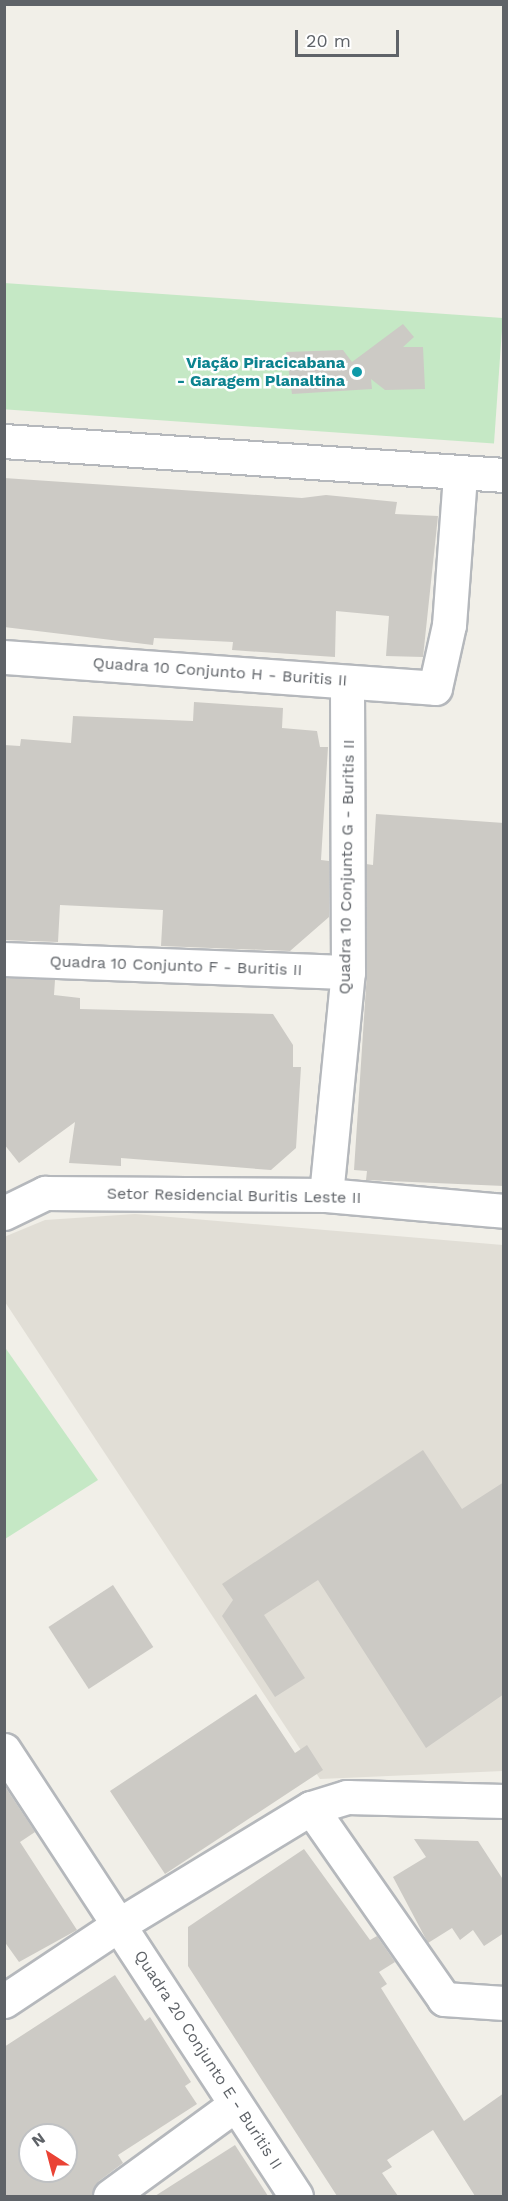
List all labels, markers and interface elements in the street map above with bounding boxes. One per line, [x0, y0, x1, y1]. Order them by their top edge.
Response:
scale bar [298, 18, 402, 56]
text: 20 m [306, 30, 351, 51]
place label: Viação Piracicabana - Garagem Planaltina [177, 353, 345, 391]
marker: Viação Piracicabana - Garagem Planaltina [350, 365, 364, 379]
street label: Quadra 10 Conjunto H - Buritis II [92, 654, 348, 690]
street label: Quadra 10 Conjunto G - Buritis II [335, 739, 359, 995]
street label: Quadra 10 Conjunto F - Buritis II [49, 952, 303, 980]
street label: Setor Residencial Buritis Leste II [106, 1184, 362, 1208]
street label: Quadra 20 Conjunto E - Buritis II [130, 1947, 286, 2173]
north arrow [18, 2123, 78, 2183]
text: N [28, 2128, 49, 2151]

